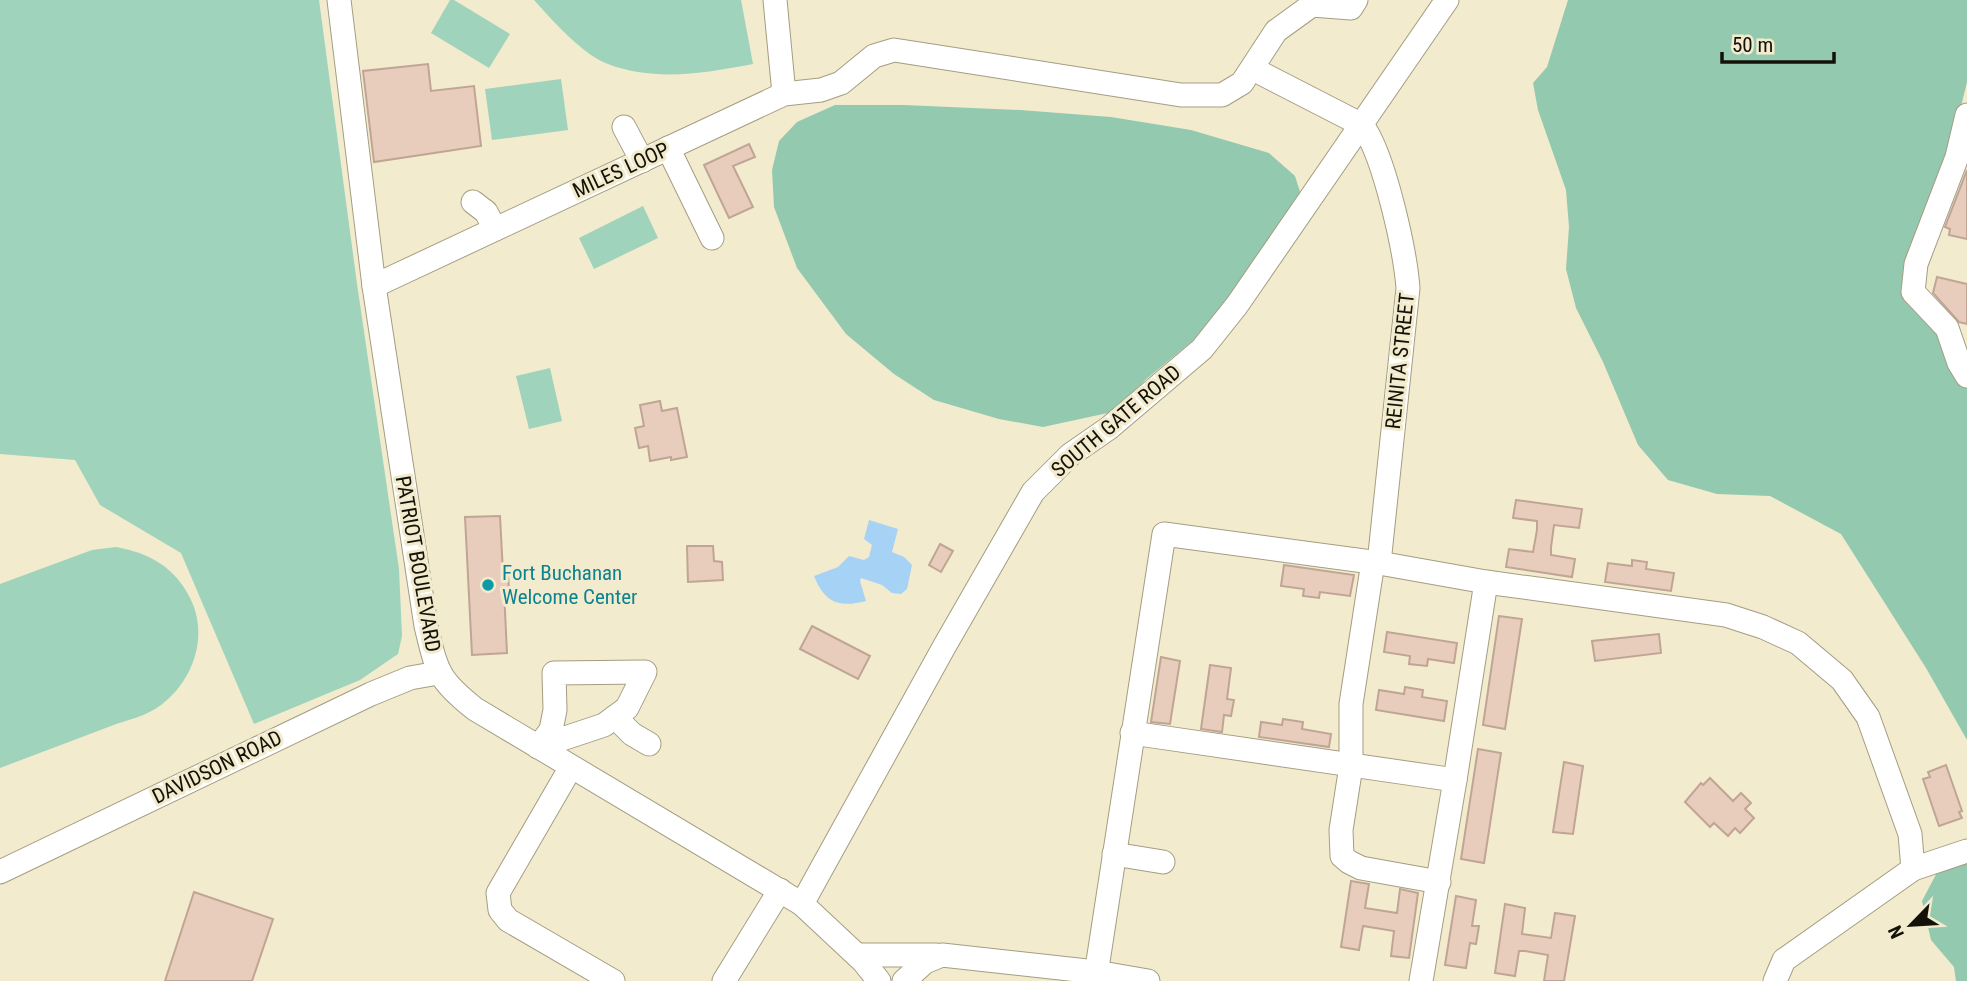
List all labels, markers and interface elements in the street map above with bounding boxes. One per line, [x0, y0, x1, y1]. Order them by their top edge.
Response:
scale bar [1722, 21, 1834, 65]
text: 50 m [1732, 33, 1773, 57]
street label: MILES LOOP [569, 137, 673, 203]
street label: REINITA STREET [1381, 292, 1419, 430]
street label: SOUTH GATE ROAD [1047, 360, 1185, 482]
street label: PATRIOT BOULEVARD [391, 474, 445, 654]
place label: Fort Buchanan Welcome Center [502, 561, 637, 609]
marker: Fort Buchanan Welcome Center [480, 577, 496, 593]
street label: DAVIDSON ROAD [148, 725, 286, 809]
north arrow [1876, 890, 1946, 960]
text: N [1883, 922, 1909, 942]

